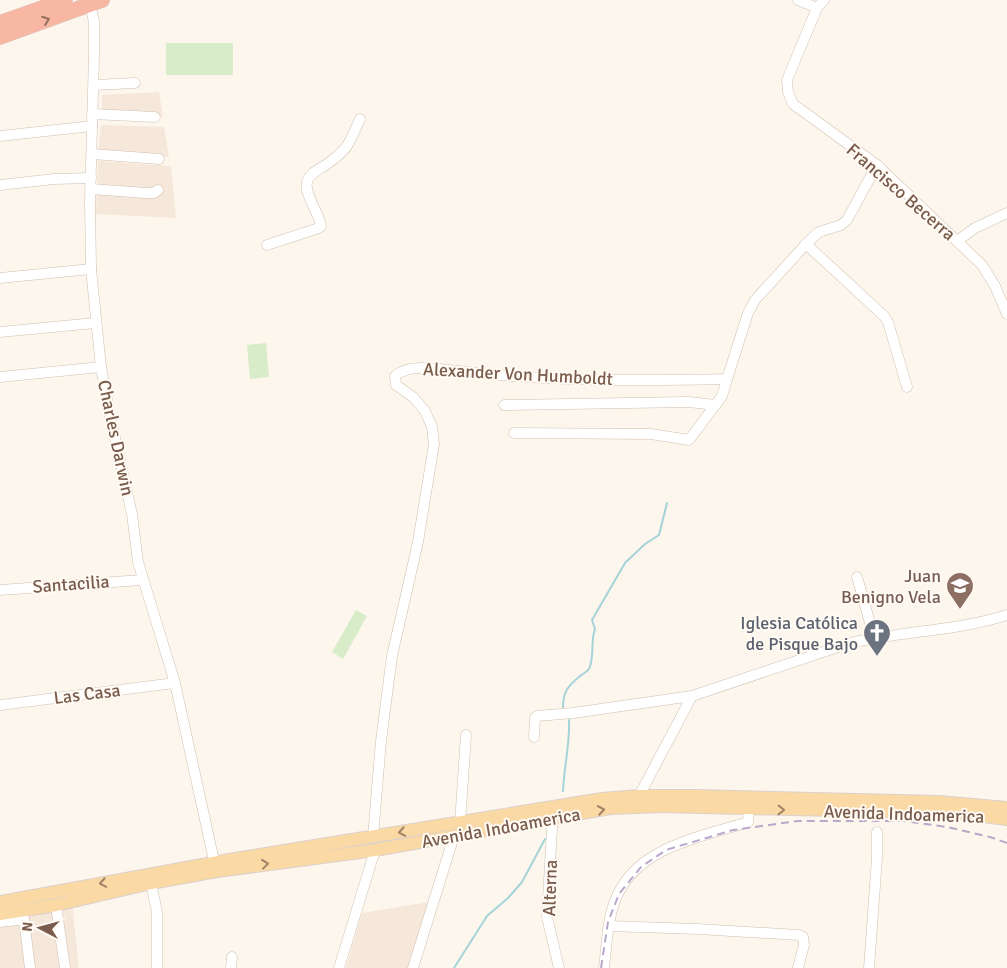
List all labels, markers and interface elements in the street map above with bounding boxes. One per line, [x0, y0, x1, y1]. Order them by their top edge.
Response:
one-way arrow [41, 16, 50, 26]
street label: Francisco Becerra [842, 139, 960, 245]
street label: Alexander Von Humboldt [423, 358, 613, 390]
street label: Charles Darwin [93, 378, 139, 498]
place label: Juan Benigno Vela [841, 565, 941, 608]
street label: Santacilia [32, 570, 110, 598]
school or university icon: Juan Benigno Vela [945, 571, 975, 610]
place label: Iglesia Católica de Pisque Bajo [740, 612, 858, 655]
church icon: Iglesia Católica de Pisque Bajo [862, 618, 892, 657]
street label: Las Casa [52, 679, 122, 709]
street label: Avenida Indoamerica [823, 800, 985, 828]
street label: Avenida Indoamerica [420, 803, 582, 853]
one-way arrow [597, 805, 606, 815]
one-way arrow [778, 805, 785, 815]
one-way arrow [397, 827, 406, 837]
street label: Alterna [538, 859, 562, 917]
one-way arrow [261, 860, 269, 870]
one-way arrow [99, 877, 108, 887]
north arrow [15, 903, 65, 953]
text: N [19, 921, 37, 932]

